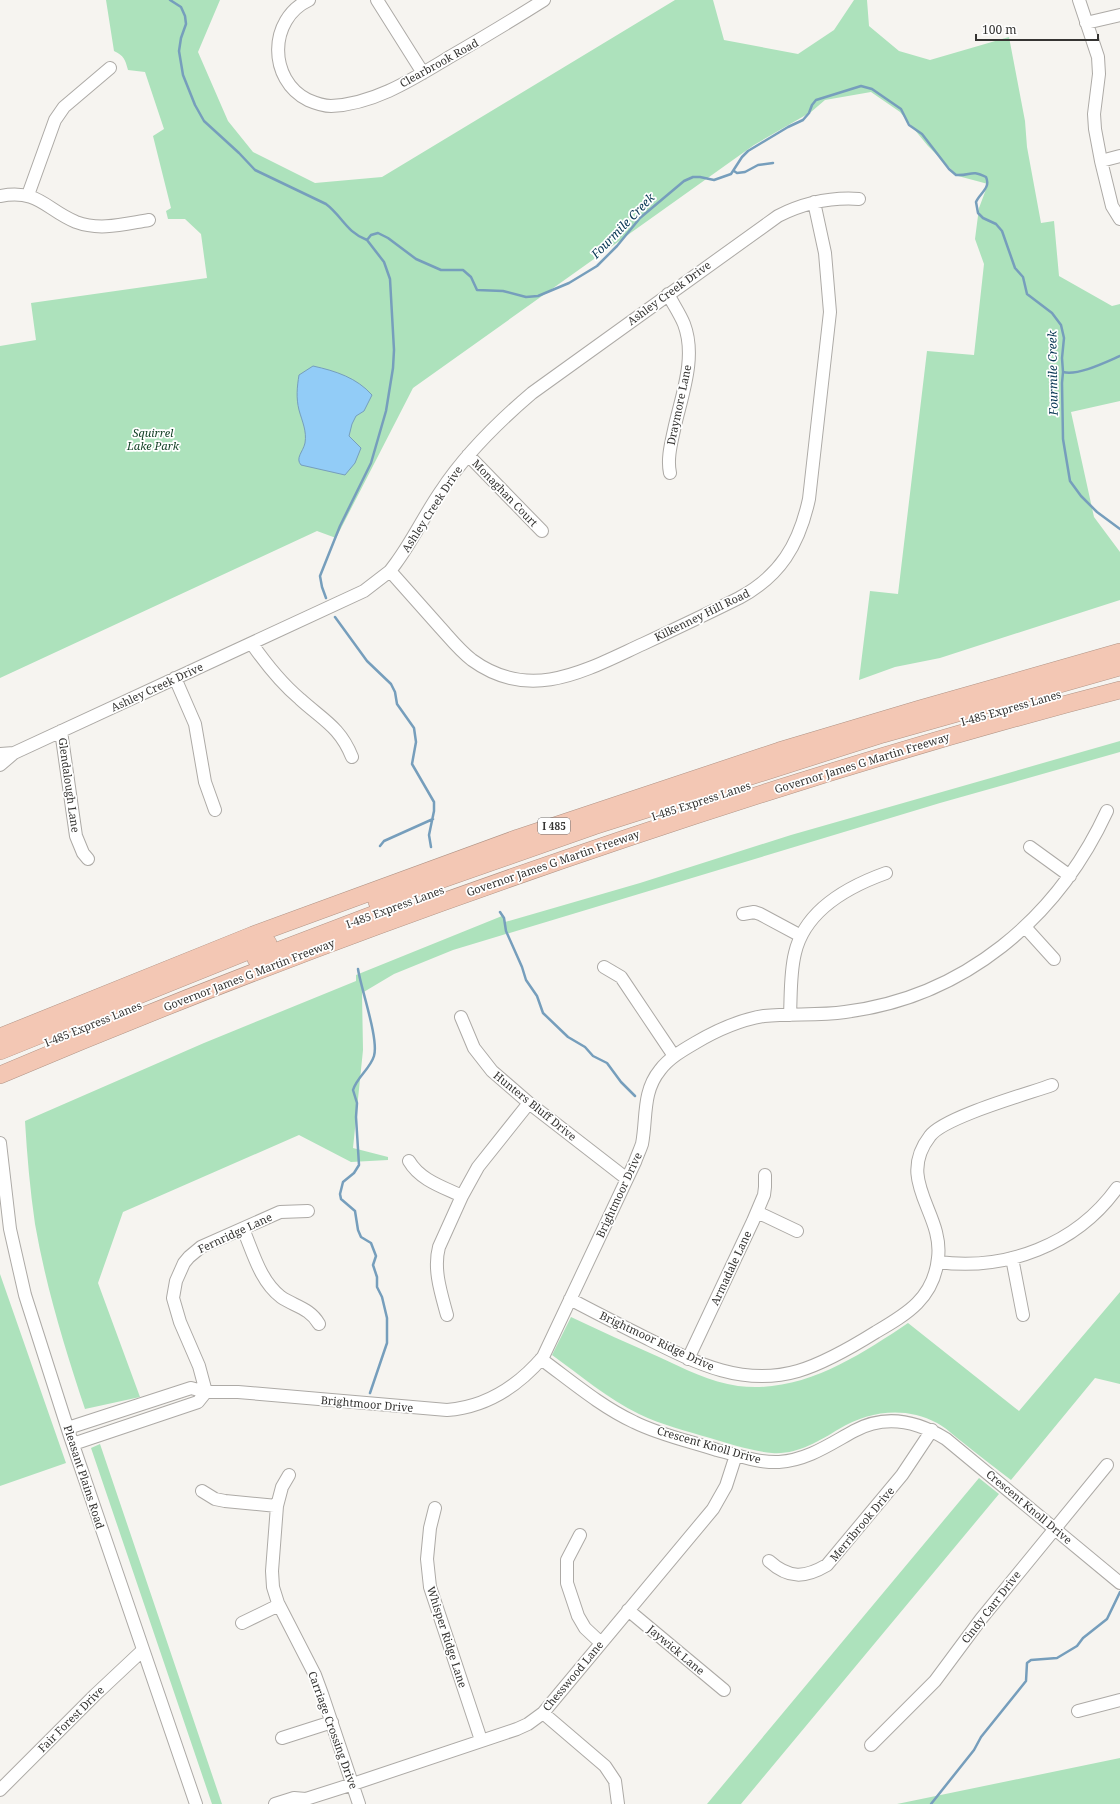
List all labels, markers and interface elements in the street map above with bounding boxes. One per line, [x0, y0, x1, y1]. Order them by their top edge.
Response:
scale bar [976, 16, 1098, 42]
text: 100 m [982, 21, 1017, 38]
street label: Clearbrook Road [397, 35, 481, 90]
water label: Fourmile Creek [586, 188, 659, 263]
street label: Ashley Creek Drive [624, 257, 714, 328]
water label: Fourmile Creek [1043, 329, 1062, 417]
street label: Draymore Lane [663, 363, 694, 446]
park label: Squirrel Lake Park [126, 425, 180, 453]
street label: Monaghan Court [469, 456, 541, 530]
street label: Ashley Creek Drive [398, 463, 465, 555]
street label: Kilkenney Hill Road [652, 585, 752, 644]
street label: Ashley Creek Drive [108, 659, 205, 714]
street label: I-485 Express Lanes [959, 686, 1063, 729]
street label: Governor James G Martin Freeway [773, 728, 952, 796]
street label: Glendalough Lane [55, 736, 84, 833]
street label: I-485 Express Lanes [649, 777, 752, 824]
road number: I 485 [538, 818, 570, 834]
street label: Governor James G Martin Freeway [464, 826, 642, 899]
street label: I-485 Express Lanes [344, 882, 446, 931]
street label: Governor James G Martin Freeway [161, 935, 337, 1014]
street label: I-485 Express Lanes [42, 997, 144, 1050]
street label: Hunters Bluff Drive [491, 1067, 580, 1144]
street label: Brightmoor Drive [592, 1149, 645, 1240]
street label: Fernridge Lane [195, 1209, 274, 1256]
street label: Armadale Lane [707, 1228, 754, 1308]
street label: Brightmoor Ridge Drive [597, 1307, 717, 1374]
street label: Brightmoor Drive [320, 1392, 414, 1415]
street label: Crescent Knoll Drive [655, 1422, 763, 1467]
street label: Pleasant Plains Road [61, 1423, 108, 1531]
street label: Crescent Knoll Drive [983, 1466, 1075, 1547]
street label: Merribrook Drive [826, 1483, 897, 1564]
street label: Cindy Carr Drive [958, 1567, 1024, 1646]
street label: Whisper Ridge Lane [424, 1584, 471, 1690]
street label: Jaywick Lane [644, 1621, 708, 1678]
street label: Chesswood Lane [539, 1637, 607, 1714]
street label: Carriage Crossing Drive [305, 1669, 362, 1791]
street label: Fair Forest Drive [34, 1682, 107, 1755]

